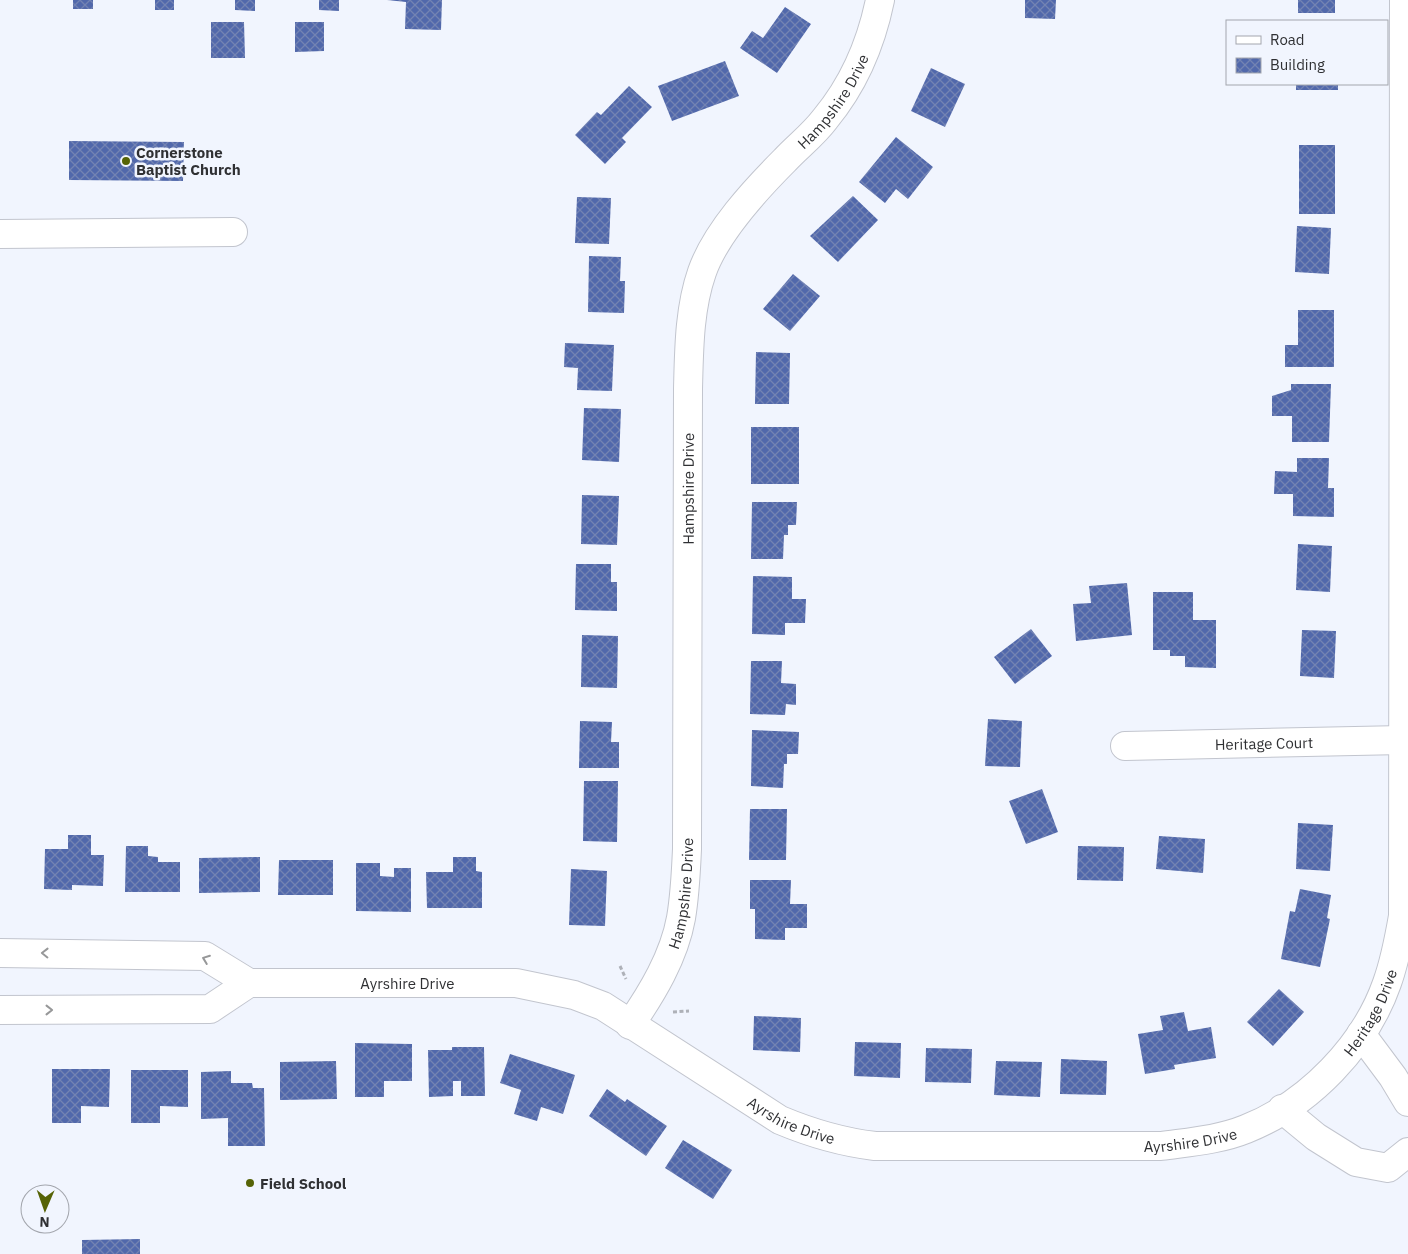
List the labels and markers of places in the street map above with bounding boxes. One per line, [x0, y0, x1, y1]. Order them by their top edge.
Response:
place label: Cornerstone Baptist Church [136, 143, 241, 179]
marker: Cornerstone Baptist Church [120, 155, 132, 167]
place label: Field School [260, 1174, 347, 1193]
marker: Field School [244, 1177, 256, 1189]

